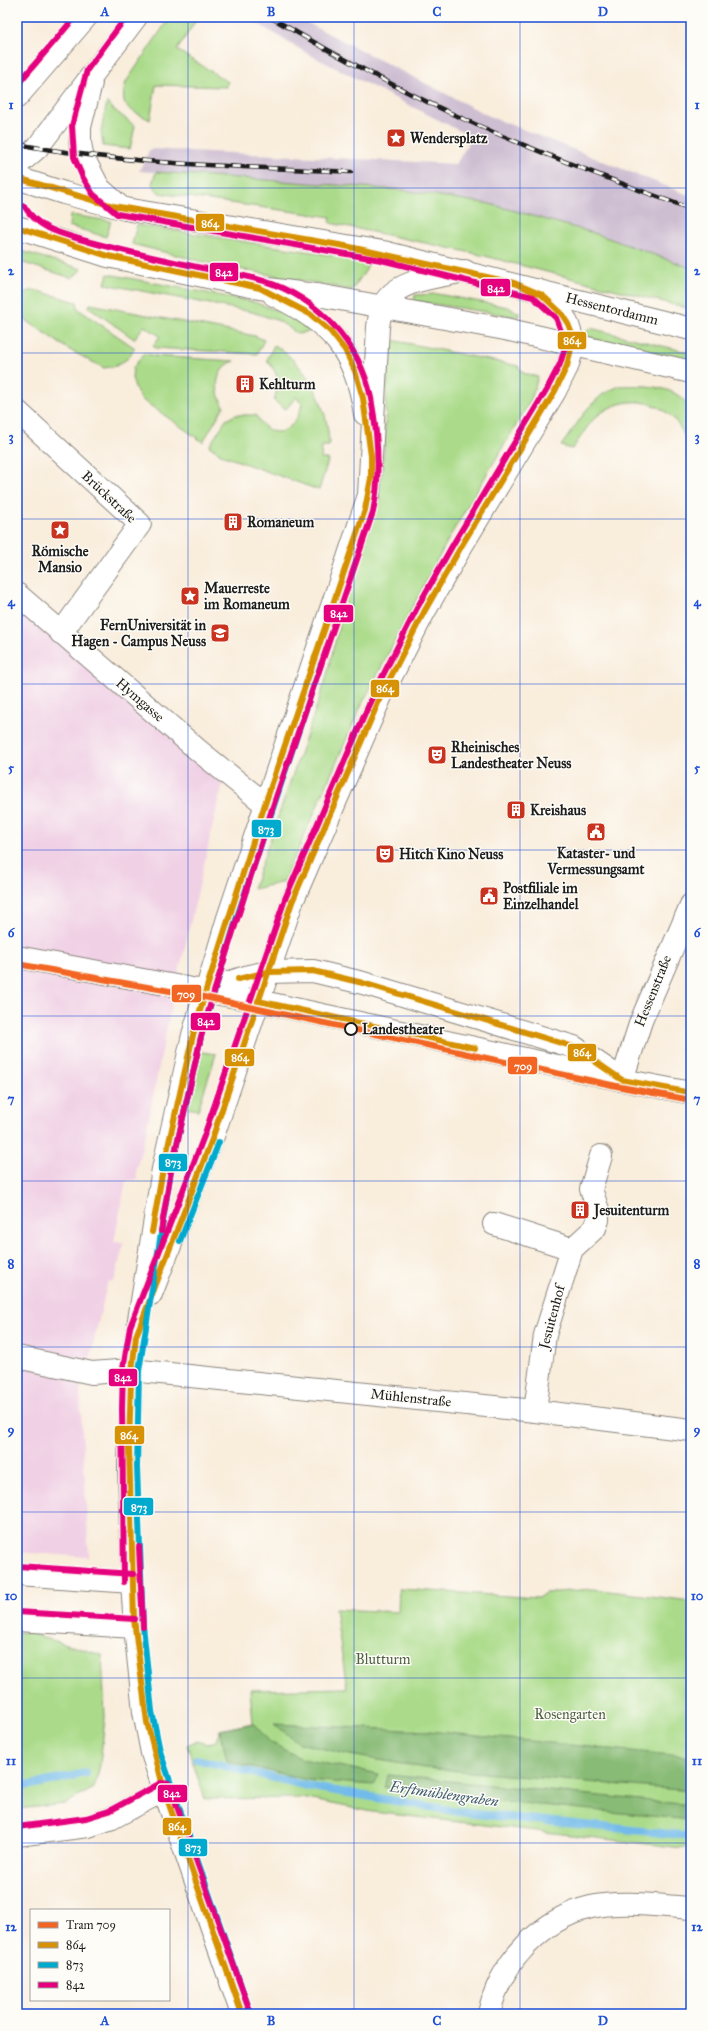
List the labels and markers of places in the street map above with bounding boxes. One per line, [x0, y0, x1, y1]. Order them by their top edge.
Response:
place icon: Wendersplatz [385, 127, 407, 149]
place label: Wendersplatz [410, 130, 488, 148]
building icon: Kehlturm [234, 373, 256, 395]
place label: Kehlturm [259, 376, 316, 393]
building icon: Romaneum [222, 511, 244, 533]
place label: Romaneum [247, 514, 314, 531]
place icon: Römische Mansio [49, 519, 71, 541]
place label: Römische Mansio [31, 543, 89, 576]
place label: Mauerreste im Romaneum [204, 580, 290, 613]
place icon: Mauerreste im Romaneum [179, 585, 201, 607]
place label: FernUniversität in Hagen - Campus Neuss [71, 617, 206, 651]
school or university icon: FernUniversität in Hagen - Campus Neuss [209, 622, 231, 644]
place label: Rheinisches Landestheater Neuss [451, 739, 571, 772]
theatre icon: Rheinisches Landestheater Neuss [426, 744, 448, 766]
building icon: Kreishaus [505, 799, 527, 821]
place label: Kreishaus [530, 802, 586, 819]
public building icon: Kataster- und Vermessungsamt [585, 821, 607, 843]
theatre icon: Hitch Kino Neuss [374, 843, 396, 865]
place label: Kataster- und Vermessungsamt [547, 845, 644, 879]
place label: Hitch Kino Neuss [399, 846, 503, 863]
place label: Postfiliale im Einzelhandel [503, 880, 580, 913]
public building icon: Postfiliale im Einzelhandel [478, 885, 500, 907]
place label: Landestheater [362, 1021, 445, 1038]
marker: Landestheater [344, 1022, 358, 1036]
building icon: Jesuitenturm [569, 1199, 591, 1221]
place label: Jesuitenturm [592, 1202, 670, 1220]

